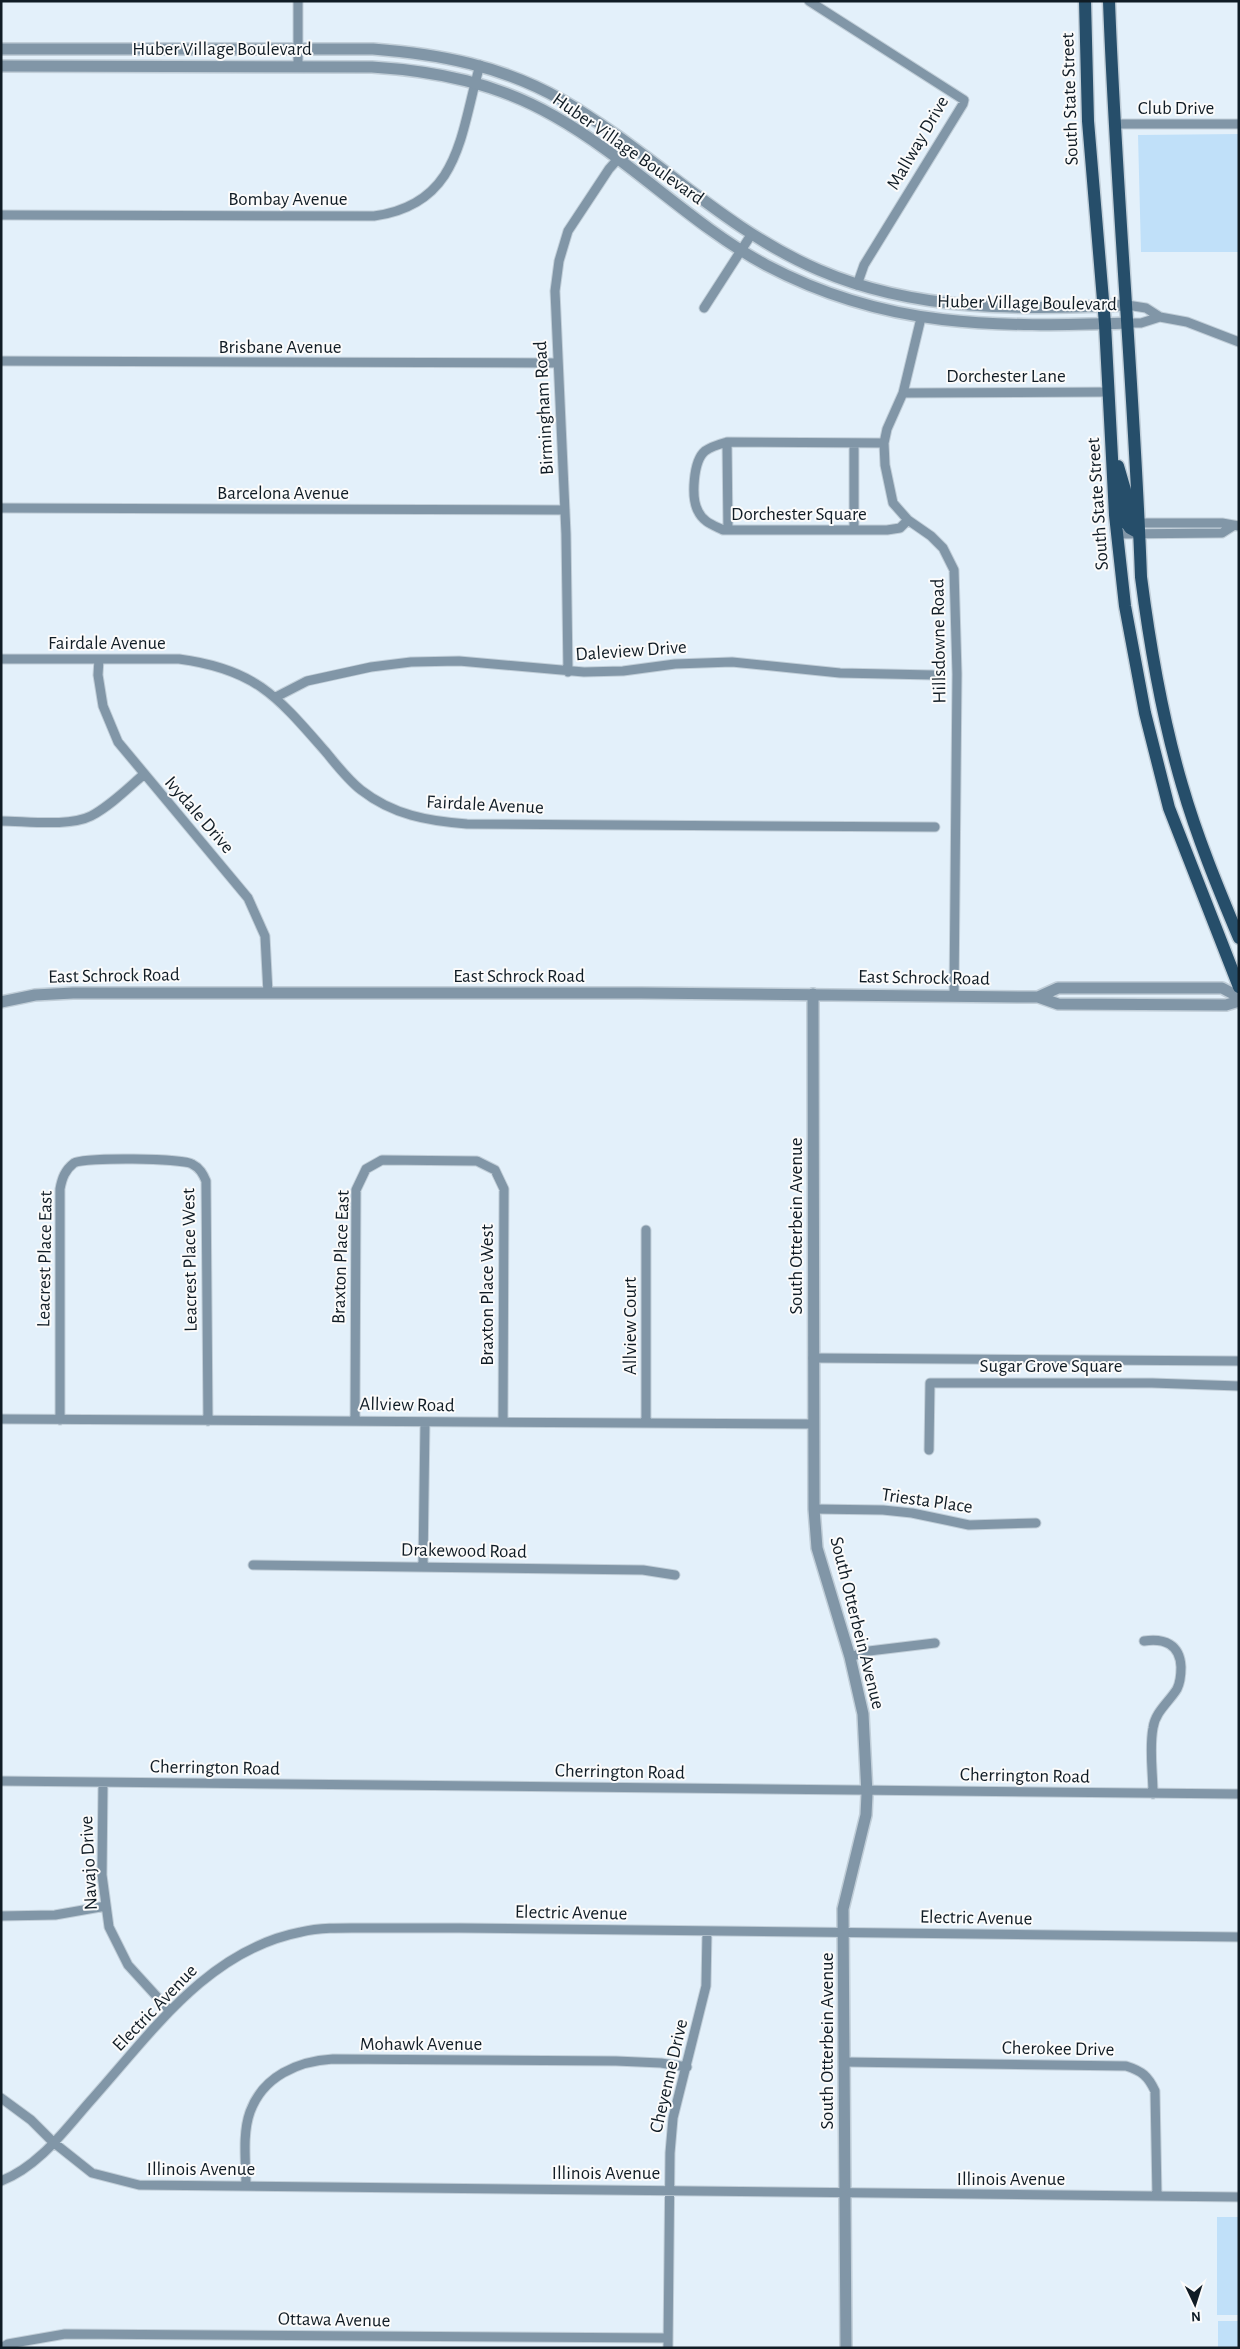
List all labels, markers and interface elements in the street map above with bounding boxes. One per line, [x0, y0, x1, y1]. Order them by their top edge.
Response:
street label: South State Street [1058, 32, 1082, 166]
street label: Huber Village Boulevard [132, 40, 312, 59]
street label: Huber Village Boulevard [549, 90, 707, 208]
street label: Mallway Drive [884, 93, 952, 193]
street label: Club Drive [1138, 99, 1214, 118]
street label: Bombay Avenue [228, 190, 348, 209]
street label: Huber Village Boulevard [937, 292, 1117, 314]
street label: Brisbane Avenue [218, 338, 342, 357]
street label: Birmingham Road [531, 340, 557, 476]
street label: Dorchester Lane [946, 367, 1066, 386]
street label: South State Street [1084, 437, 1112, 571]
street label: Barcelona Avenue [217, 484, 349, 503]
street label: Dorchester Square [731, 505, 867, 524]
street label: Hillsdowne Road [928, 578, 950, 704]
street label: Fairdale Avenue [48, 634, 166, 653]
street label: Daleview Drive [575, 638, 687, 664]
street label: Ivydale Drive [161, 773, 237, 857]
street label: Fairdale Avenue [426, 792, 544, 818]
street label: East Schrock Road [48, 965, 180, 987]
street label: East Schrock Road [453, 967, 585, 986]
street label: East Schrock Road [858, 967, 990, 989]
street label: South Otterbein Avenue [787, 1138, 806, 1314]
street label: Leacrest Place West [179, 1188, 201, 1332]
street label: Braxton Place East [329, 1190, 353, 1324]
street label: Leacrest Place East [34, 1191, 56, 1327]
street label: Braxton Place West [478, 1224, 497, 1366]
street label: Allview Court [621, 1277, 640, 1375]
street label: Sugar Grove Square [980, 1357, 1122, 1376]
street label: Allview Road [359, 1395, 455, 1415]
street label: Triesta Place [880, 1485, 974, 1517]
street label: South Otterbein Avenue [826, 1535, 888, 1711]
street label: Drakewood Road [401, 1540, 527, 1562]
street label: Cherrington Road [150, 1757, 280, 1779]
street label: Cherrington Road [555, 1761, 685, 1783]
street label: Cherrington Road [960, 1765, 1090, 1787]
street label: Navajo Drive [77, 1815, 101, 1911]
street label: Electric Avenue [515, 1903, 627, 1923]
street label: Electric Avenue [920, 1908, 1032, 1928]
street label: South Otterbein Avenue [818, 1953, 837, 2129]
street label: Electric Avenue [109, 1961, 201, 2055]
street label: Cheyenne Drive [647, 2017, 691, 2135]
street label: Mohawk Avenue [360, 2035, 482, 2054]
street label: Cherokee Drive [1002, 2039, 1114, 2059]
street label: Illinois Avenue [147, 2160, 255, 2179]
street label: Illinois Avenue [552, 2164, 660, 2183]
street label: Illinois Avenue [957, 2170, 1065, 2189]
north arrow [1170, 2279, 1220, 2329]
text: N [1190, 2309, 1201, 2323]
street label: Ottawa Avenue [278, 2310, 390, 2330]

